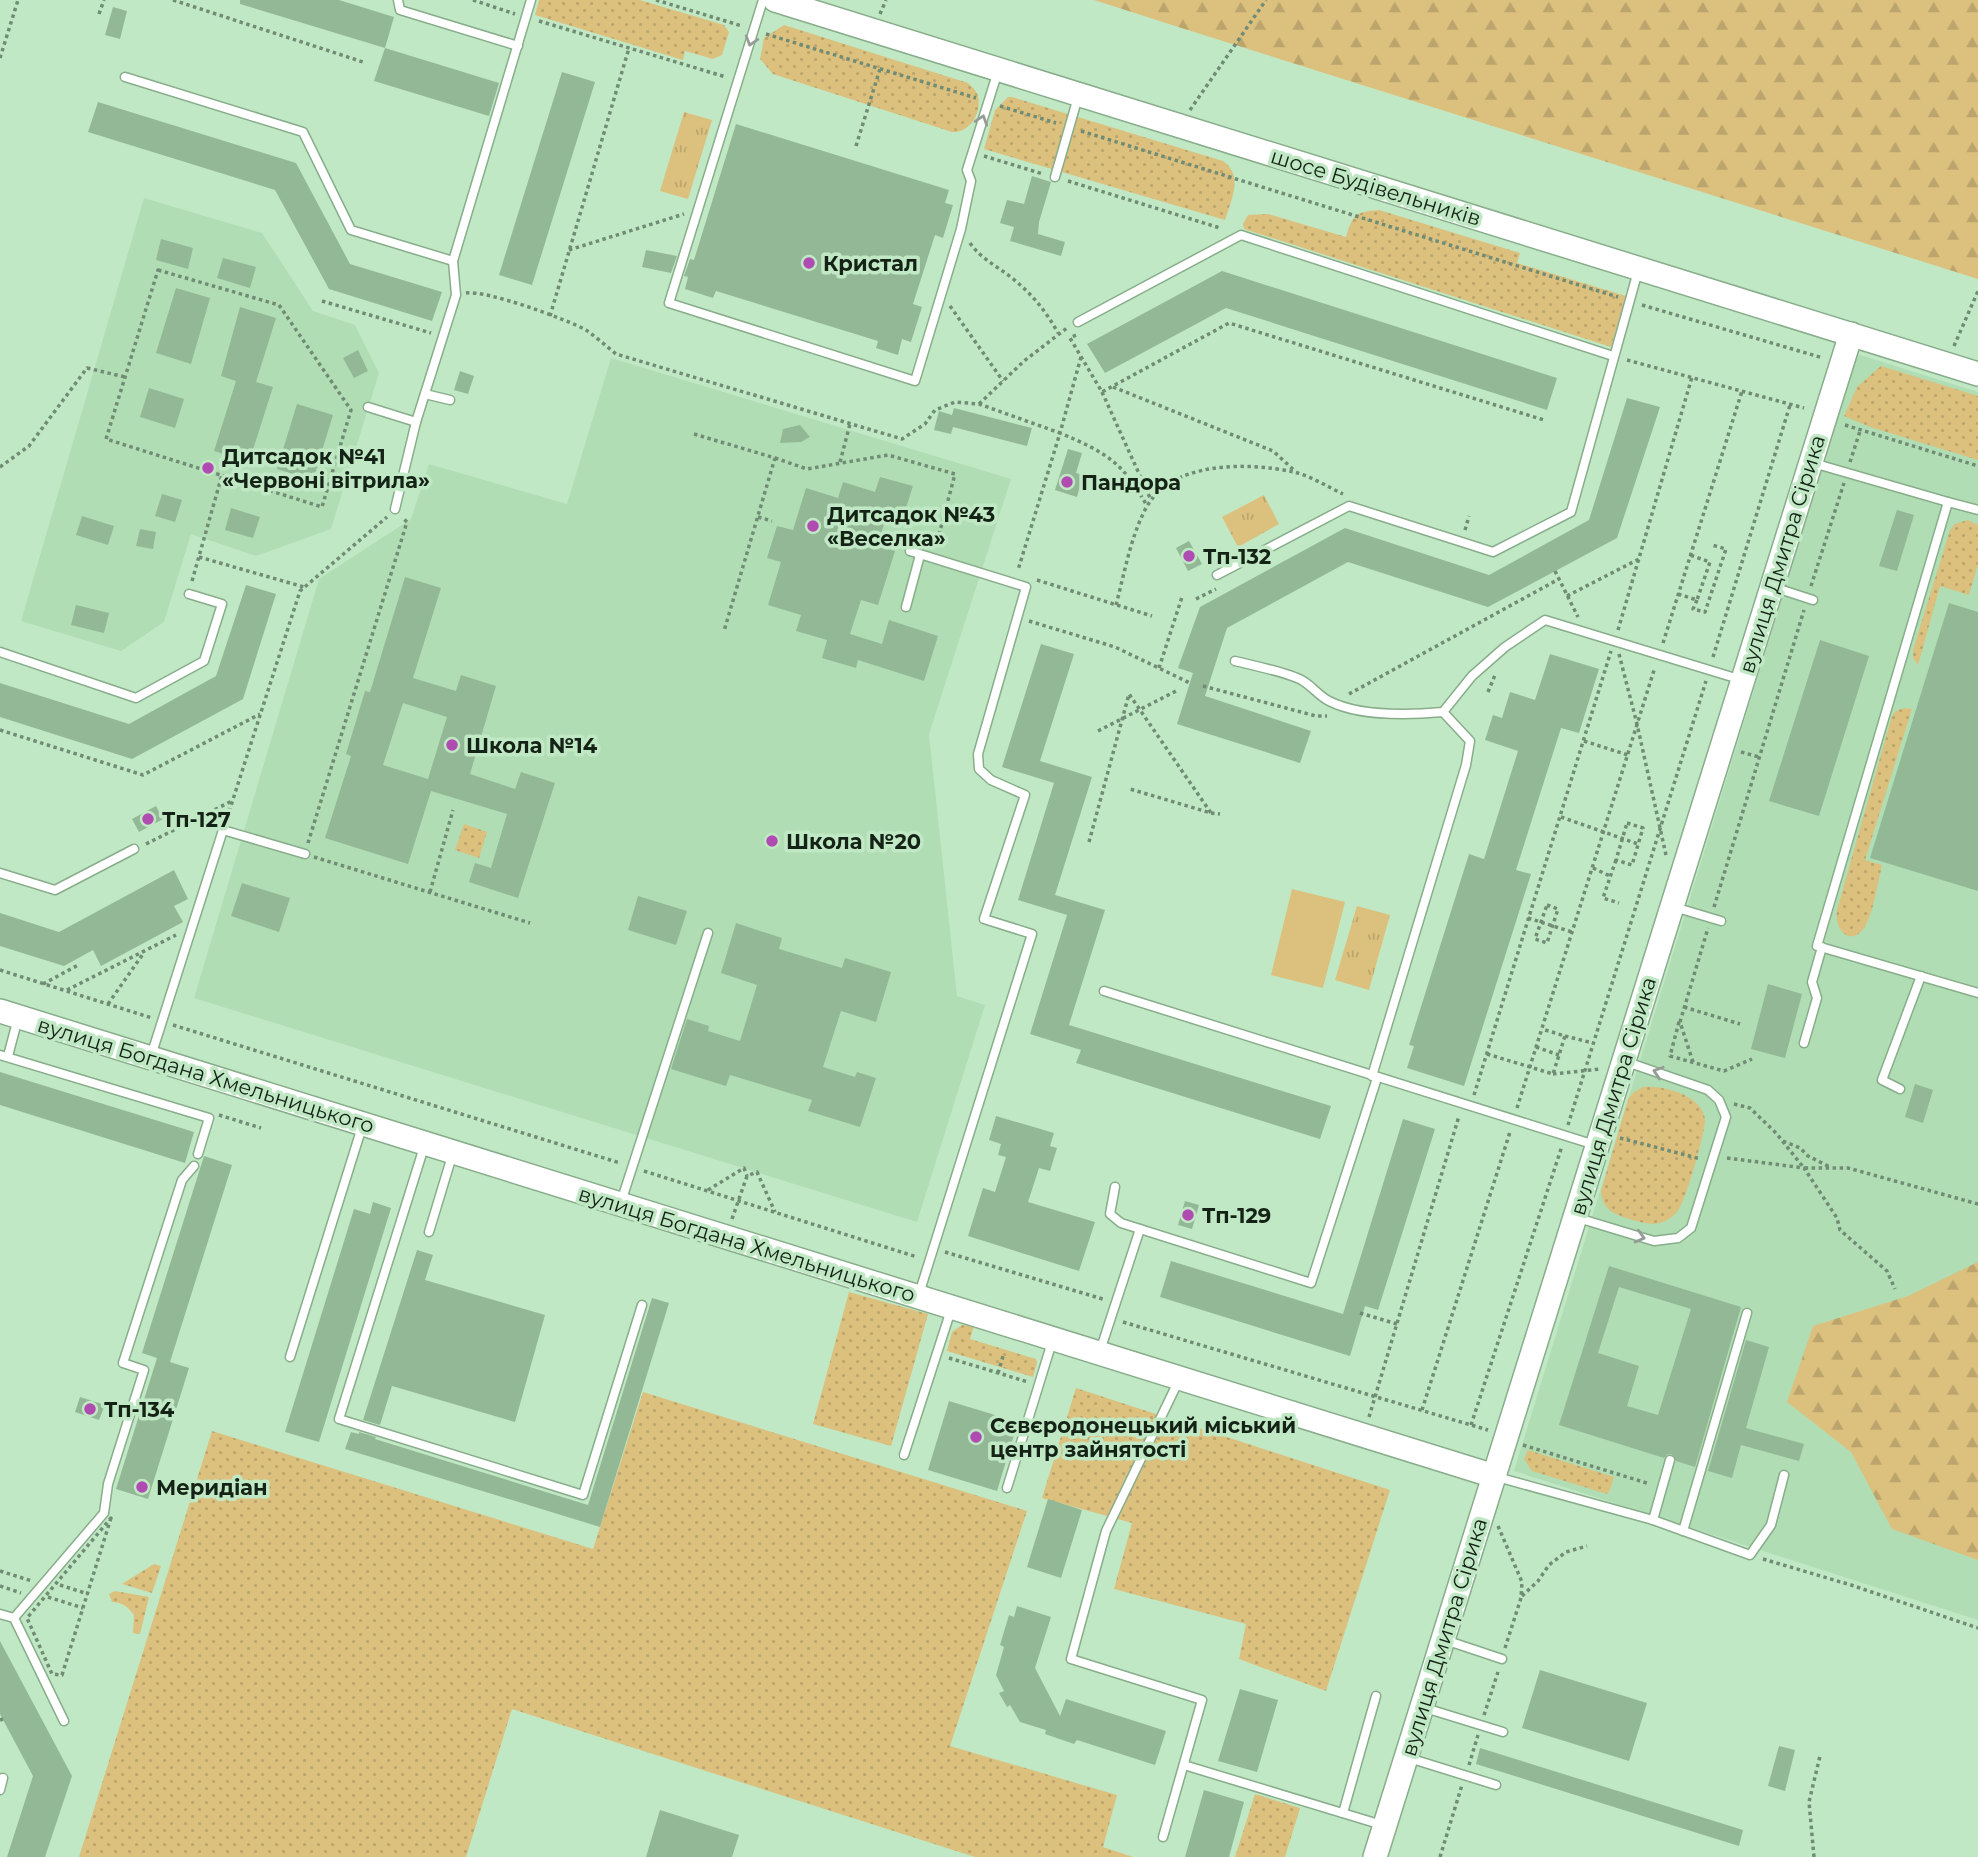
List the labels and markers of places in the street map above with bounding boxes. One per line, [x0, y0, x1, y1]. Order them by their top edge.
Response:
place label: Кристал [823, 251, 918, 276]
marker: Кристал [801, 255, 817, 271]
place label: Дитсадок №41 «Червоні вітрила» [222, 444, 430, 493]
marker: Дитсадок №41 «Червоні вітрила» [200, 460, 216, 476]
place label: Пандора [1081, 470, 1181, 495]
marker: Пандора [1059, 474, 1075, 490]
place label: Дитсадок №43 «Веселка» [827, 502, 995, 551]
marker: Дитсадок №43 «Веселка» [805, 518, 821, 534]
place label: Тп-132 [1203, 544, 1271, 569]
marker: Тп-132 [1181, 548, 1197, 564]
place label: Школа №14 [466, 733, 598, 758]
marker: Школа №14 [444, 737, 460, 753]
place label: Тп-127 [162, 807, 231, 832]
marker: Тп-127 [140, 811, 156, 827]
place label: Школа №20 [786, 829, 921, 854]
marker: Школа №20 [764, 833, 780, 849]
place label: Тп-129 [1202, 1203, 1271, 1228]
marker: Тп-129 [1180, 1207, 1196, 1223]
place label: Тп-134 [104, 1397, 175, 1422]
marker: Тп-134 [82, 1401, 98, 1417]
place label: Сєвєродонецький міський центр зайнятості [990, 1413, 1296, 1462]
marker: Сєвєродонецький міський центр зайнятості [968, 1429, 984, 1445]
place label: Меридіан [156, 1475, 268, 1500]
marker: Меридіан [134, 1479, 150, 1495]

